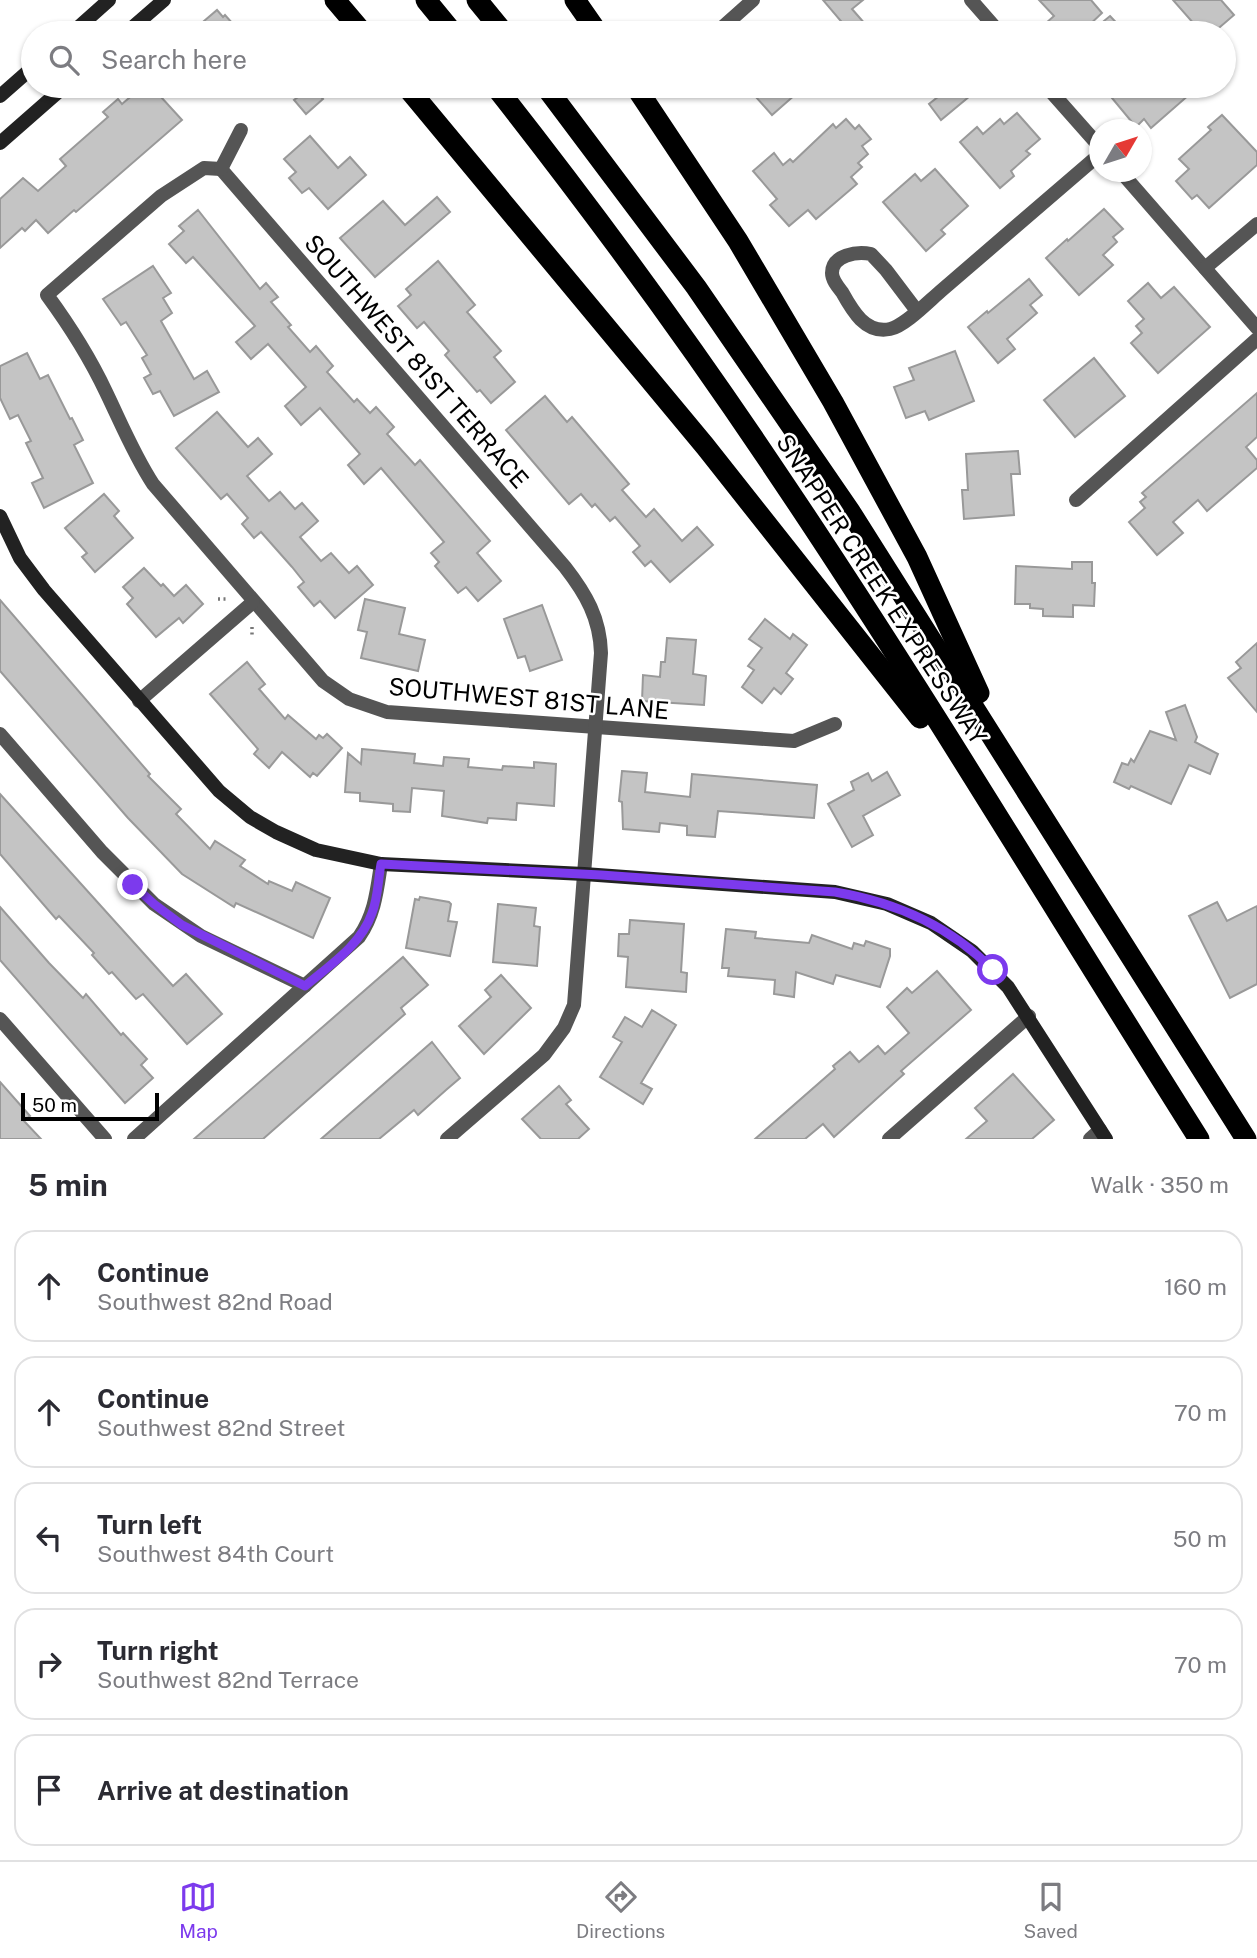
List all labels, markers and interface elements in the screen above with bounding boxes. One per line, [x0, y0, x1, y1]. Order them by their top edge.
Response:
search box [21, 21, 1236, 98]
icon: search [45, 41, 83, 79]
text: Search here [101, 44, 247, 75]
north arrow [1089, 119, 1152, 182]
street label: SOUTHWEST 81ST TERRACE [299, 229, 535, 493]
street label: SNAPPER CREEK EXPRESSWAY [771, 429, 993, 750]
street label: SOUTHWEST 81ST LANE [388, 672, 670, 724]
route end [117, 869, 148, 900]
route start [977, 954, 1008, 985]
scale bar [21, 1090, 159, 1122]
text: 50 m [32, 1094, 77, 1116]
text: 5 min [28, 1167, 108, 1203]
text: Walk · 350 m [1090, 1171, 1229, 1198]
text: Continue [97, 1257, 209, 1288]
icon: ahead [30, 1267, 68, 1305]
text: 160 m [1164, 1273, 1227, 1300]
text: Southwest 82nd Road [97, 1288, 333, 1315]
text: Continue [97, 1383, 209, 1414]
icon: ahead [30, 1393, 68, 1431]
text: 70 m [1174, 1399, 1227, 1426]
text: Southwest 82nd Street [97, 1414, 345, 1441]
text: Turn left [97, 1509, 202, 1540]
icon: left [30, 1519, 68, 1557]
text: 50 m [1173, 1525, 1227, 1552]
text: Southwest 84th Court [97, 1540, 334, 1567]
text: Turn right [97, 1635, 219, 1666]
icon: right [30, 1645, 68, 1683]
text: 70 m [1174, 1651, 1227, 1678]
text: Southwest 82nd Terrace [97, 1666, 359, 1693]
icon: arrive [30, 1771, 68, 1809]
text: Arrive at destination [97, 1775, 349, 1806]
tab: Map [179, 1878, 218, 1942]
tab: Directions [576, 1878, 665, 1942]
tab: Saved [1024, 1878, 1078, 1942]

